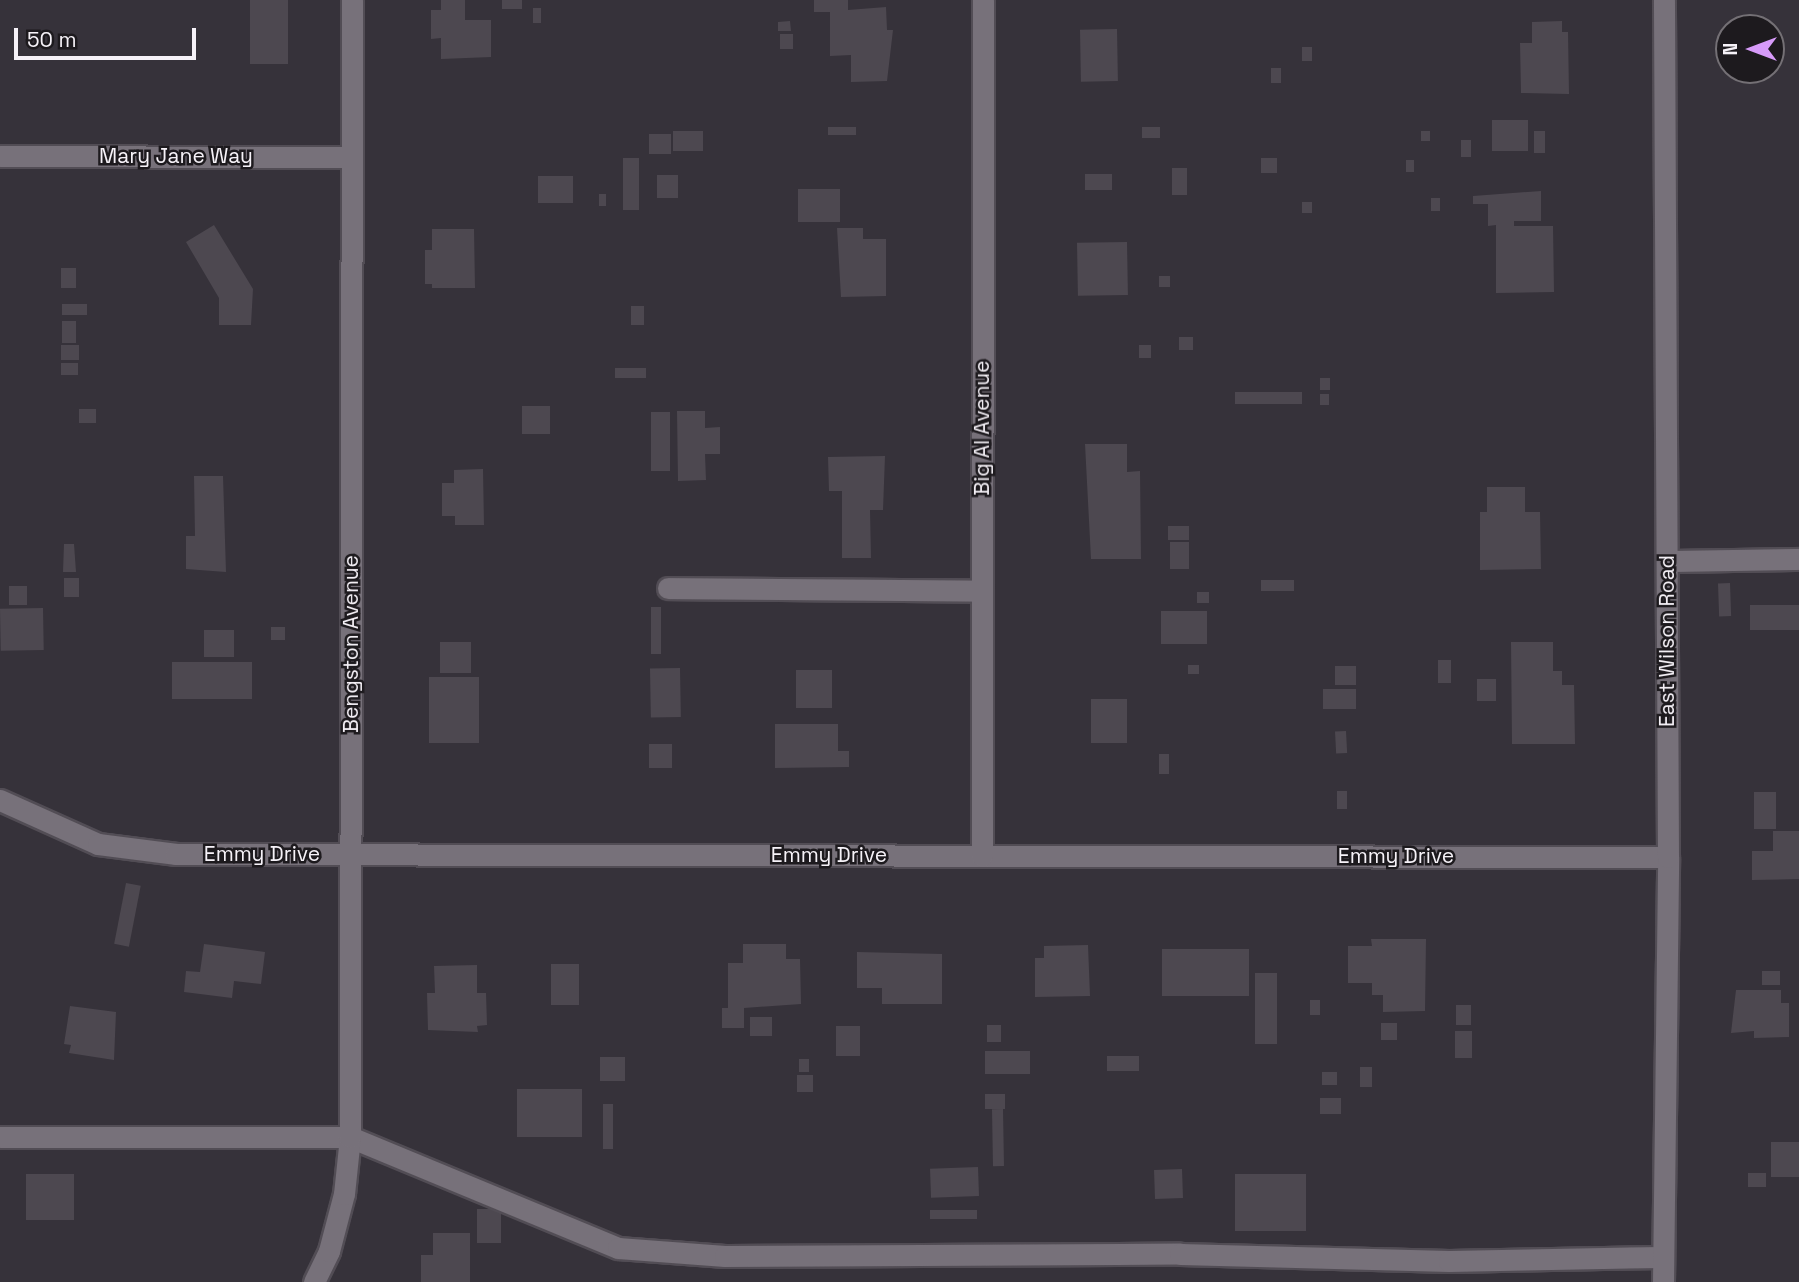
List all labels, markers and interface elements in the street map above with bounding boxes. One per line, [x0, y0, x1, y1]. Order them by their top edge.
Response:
scale bar [18, 14, 200, 58]
north arrow [1715, 14, 1785, 84]
text: 50 m [27, 26, 77, 53]
text: N [1718, 43, 1743, 55]
street label: Mary Jane Way [99, 143, 253, 169]
street label: Big Al Avenue [969, 360, 995, 496]
street label: Bengston Avenue [338, 555, 364, 733]
street label: East Wilson Road [1654, 555, 1680, 727]
street label: Emmy Drive [204, 841, 320, 867]
street label: Emmy Drive [771, 842, 887, 868]
street label: Emmy Drive [1338, 843, 1454, 869]

